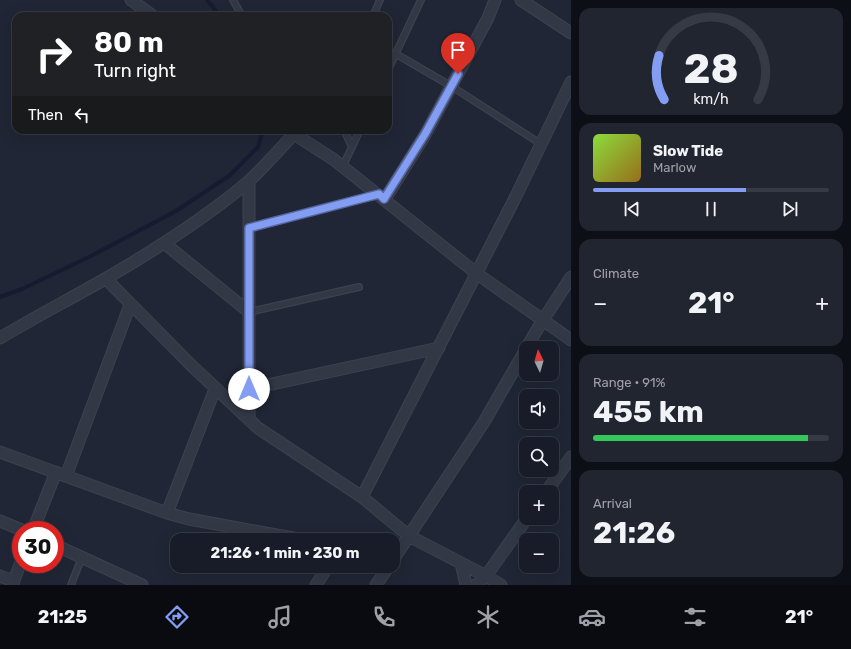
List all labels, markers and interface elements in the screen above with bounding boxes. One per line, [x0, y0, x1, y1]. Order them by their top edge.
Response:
text: 80 m [94, 26, 164, 59]
icon: right [28, 28, 80, 80]
pin [441, 33, 475, 74]
icon: arrive [447, 39, 469, 61]
text: 28 [683, 44, 739, 93]
text: Turn right [94, 60, 176, 82]
text: km/h [693, 90, 729, 107]
icon: left [71, 104, 93, 126]
text: Then [28, 106, 63, 124]
text: Slow Tide [653, 142, 723, 160]
text: Marlow [653, 160, 696, 175]
icon: previous [621, 198, 643, 220]
icon: pause [700, 198, 722, 220]
icon: next [779, 198, 801, 220]
text: Climate [593, 266, 639, 281]
text: 21° [688, 285, 735, 321]
text: − [593, 290, 607, 317]
text: + [815, 290, 829, 317]
north arrow [519, 341, 559, 381]
map controls [519, 341, 559, 573]
position arrow [228, 368, 270, 410]
text: Range · 91% [593, 375, 665, 390]
button: sound [519, 389, 559, 429]
text: 455 km [593, 394, 704, 430]
button: search [519, 437, 559, 477]
button: + [519, 485, 559, 525]
text: Arrival [593, 496, 632, 511]
text: 21:26 [593, 515, 675, 551]
speed limit sign: 30 [12, 521, 64, 573]
button: − [519, 533, 559, 573]
text: 21:26 · 1 min · 230 m [211, 544, 359, 562]
icon: directions [163, 603, 191, 631]
icon: music [266, 603, 294, 631]
icon: phone [370, 603, 398, 631]
icon: climate [474, 603, 502, 631]
icon: car [578, 603, 606, 631]
icon: filters [681, 603, 709, 631]
text: 21:25 [38, 606, 87, 628]
text: 21° [785, 606, 813, 628]

